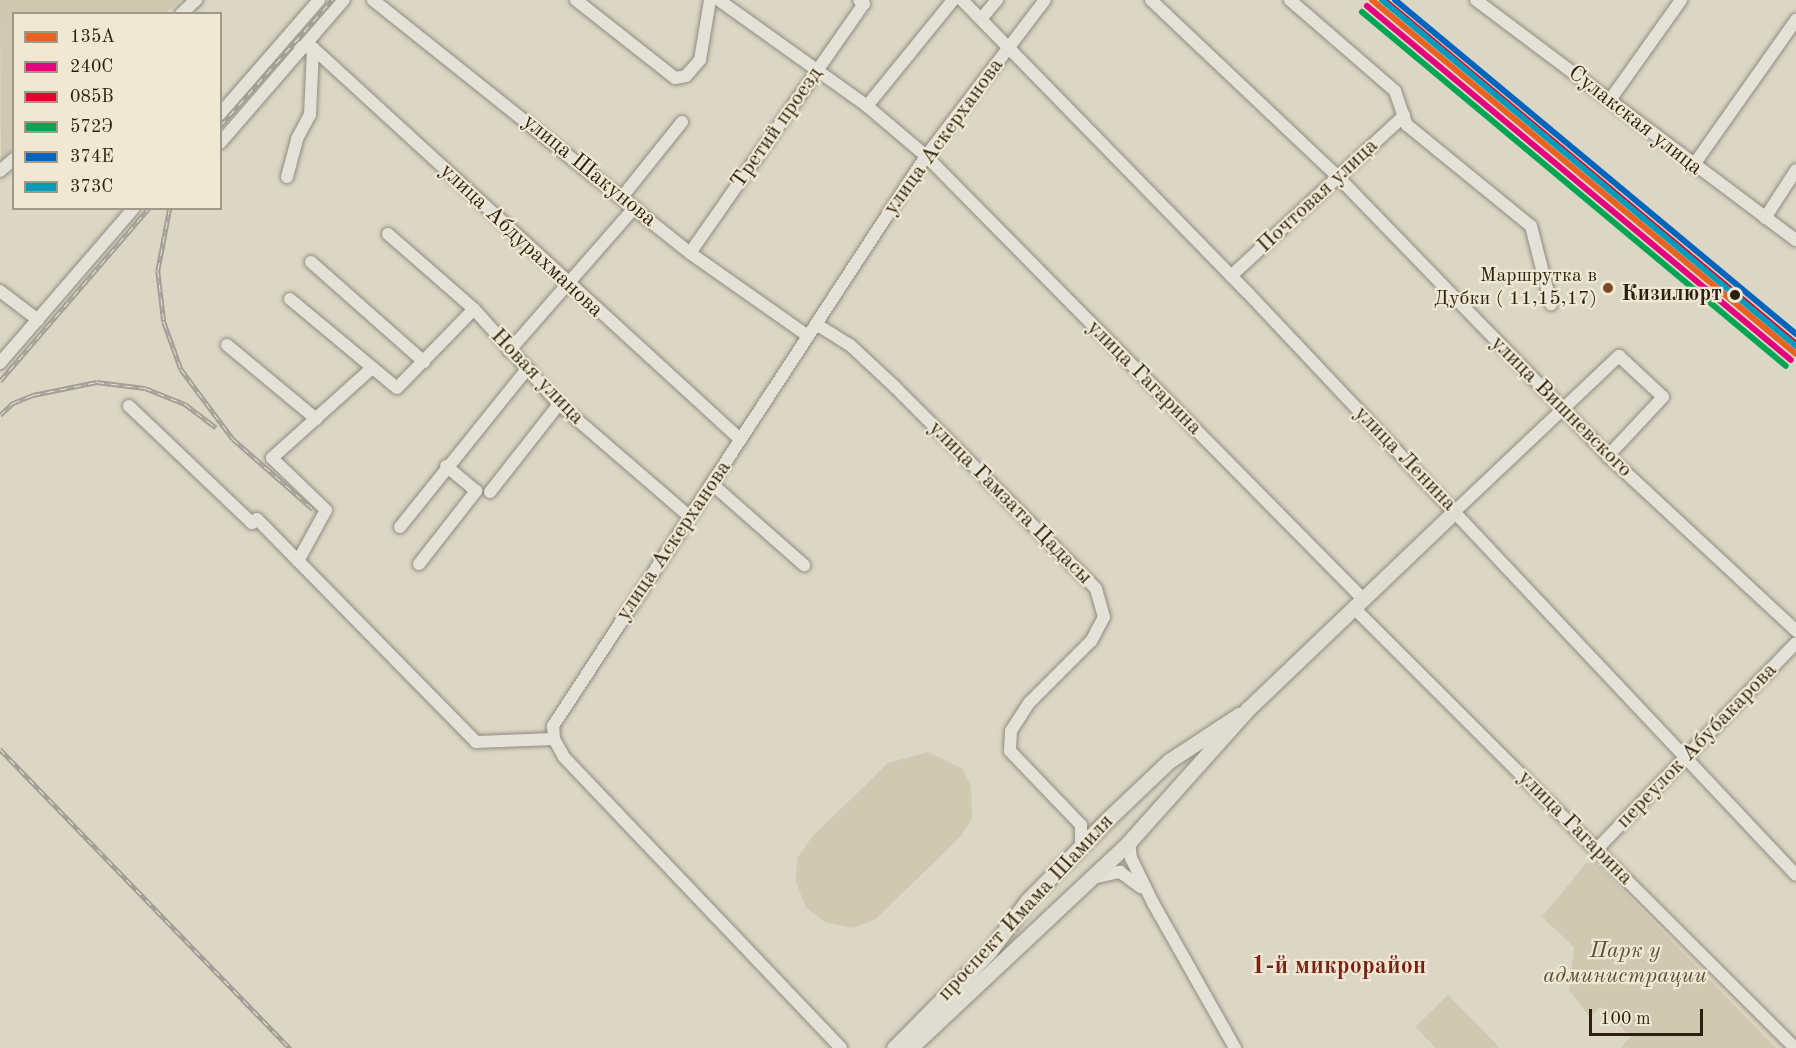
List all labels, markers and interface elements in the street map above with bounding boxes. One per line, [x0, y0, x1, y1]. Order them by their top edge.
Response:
legend [12, 12, 222, 210]
text: 135А [70, 28, 115, 46]
street label: улица Аскерханова [878, 53, 1010, 221]
text: 240С [70, 58, 113, 76]
street label: Сулакская улица [1562, 60, 1708, 182]
street label: Третий проезд [725, 62, 829, 194]
text: 085В [70, 88, 114, 106]
street label: улица Шакунова [517, 109, 661, 233]
text: 572Э [70, 118, 113, 136]
street label: Почтовая улица [1252, 133, 1384, 259]
text: 374Е [70, 148, 114, 166]
street label: улица Абдурахманова [434, 158, 608, 324]
text: 373C [70, 178, 113, 196]
place label: Маршрутка в Дубки ( 11,15,17) [1434, 264, 1597, 311]
marker: Маршрутка в Дубки ( 11,15,17) [1602, 282, 1614, 294]
place label: Кизилюрт [1621, 282, 1722, 308]
marker: Кизилюрт [1726, 286, 1744, 304]
street label: улица Гагарина [1081, 315, 1207, 441]
street label: Новая улица [485, 323, 589, 431]
street label: улица Вишневского [1485, 331, 1637, 483]
street label: улица Ленина [1348, 401, 1462, 517]
street label: улица Гамзата Цадасы [922, 415, 1098, 591]
street label: улица Аскерханова [611, 456, 737, 626]
street label: переулок Абубакарова [1611, 658, 1783, 834]
street label: улица Гагарина [1512, 765, 1638, 891]
street label: проспект Имама Шамиля [932, 809, 1120, 1007]
park label: Парк у администрации [1543, 938, 1707, 990]
district label: 1-й микрорайон [1252, 954, 1426, 982]
scale bar [1592, 997, 1706, 1035]
text: 100 m [1600, 1010, 1651, 1028]

